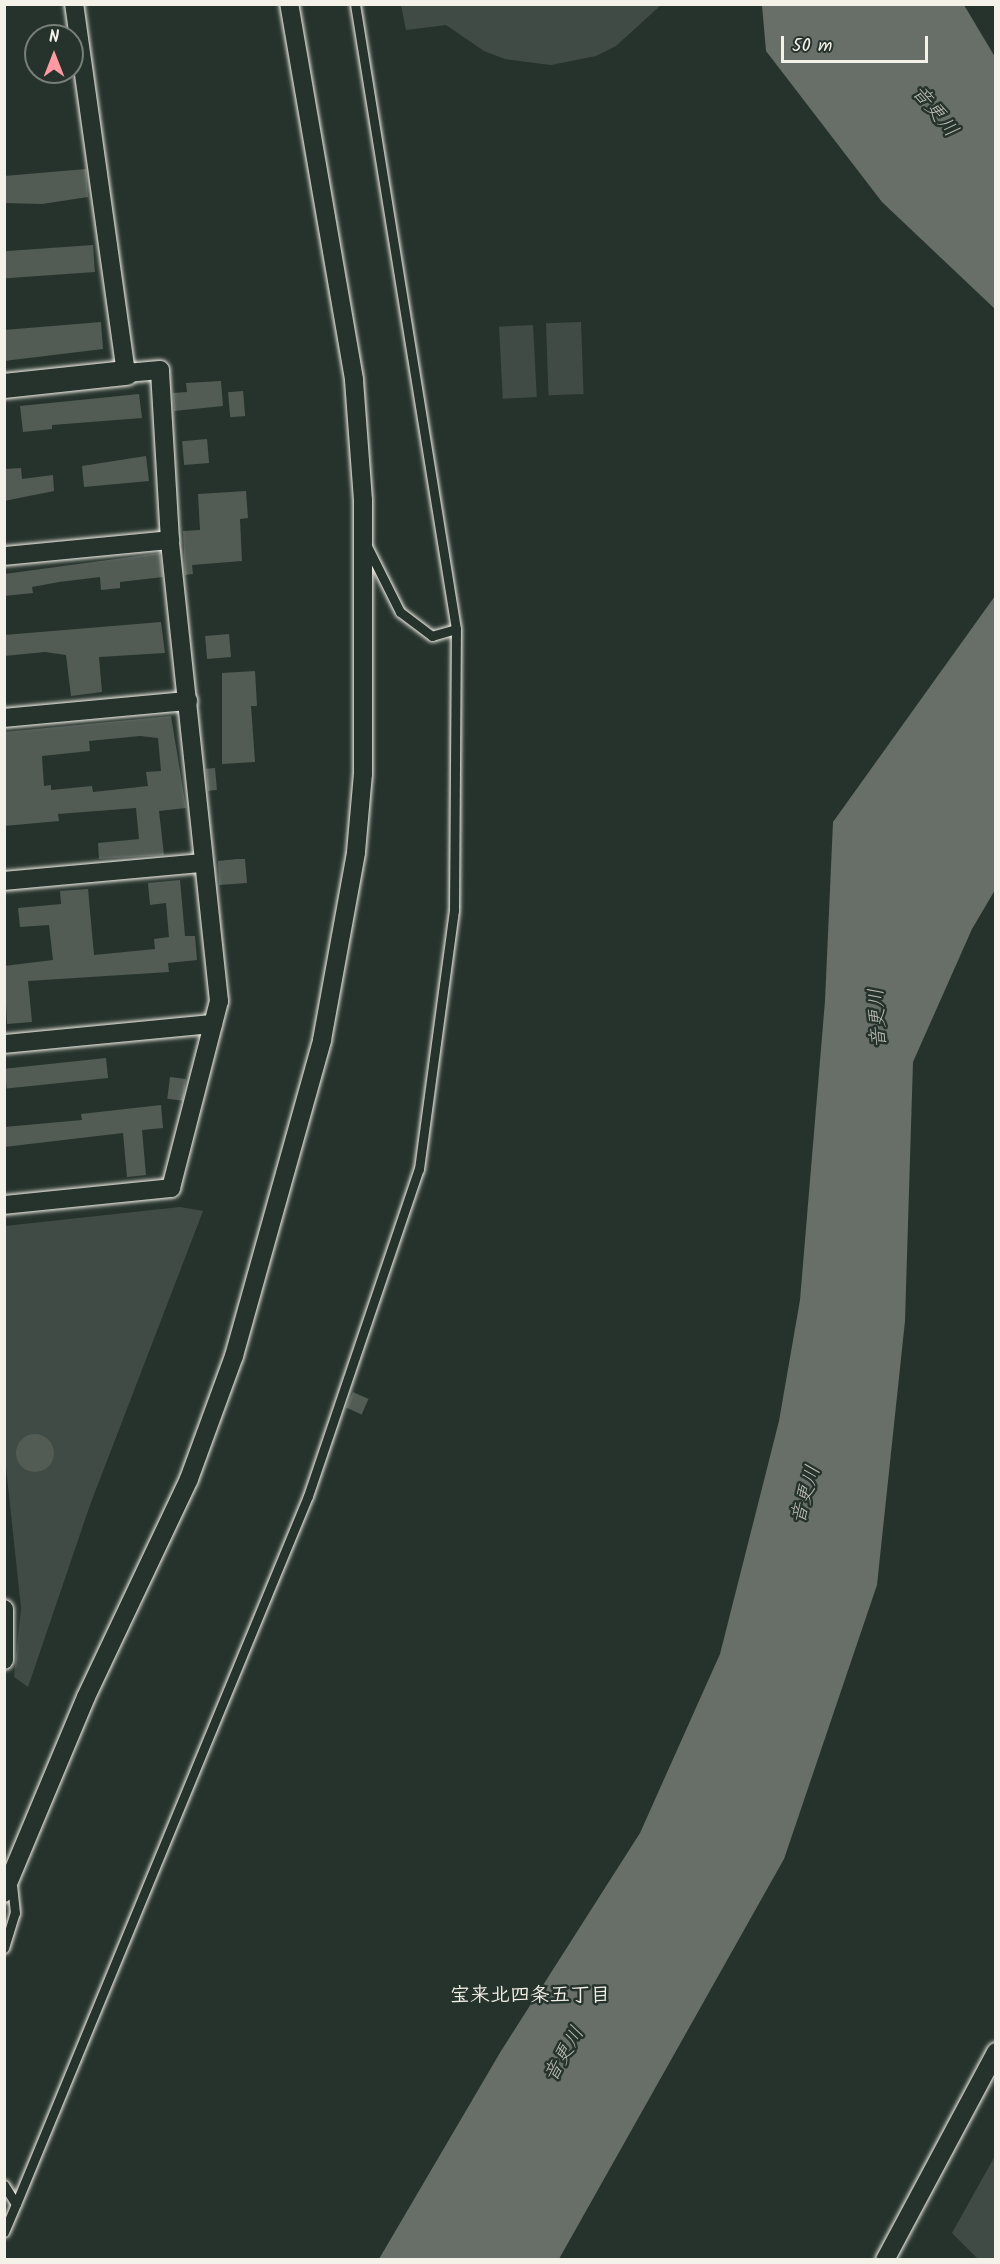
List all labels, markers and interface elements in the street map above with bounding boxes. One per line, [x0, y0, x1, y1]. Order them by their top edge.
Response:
north arrow [24, 24, 84, 84]
scale bar [784, 24, 931, 62]
text: N [49, 25, 59, 50]
text: 50 m [792, 32, 832, 61]
water label: 音更川 [906, 81, 962, 143]
water label: 音更川 [865, 987, 893, 1049]
water label: 音更川 [787, 1463, 827, 1527]
district label: 宝来北四条五丁目 [450, 1984, 610, 2008]
water label: 音更川 [540, 2023, 590, 2087]

